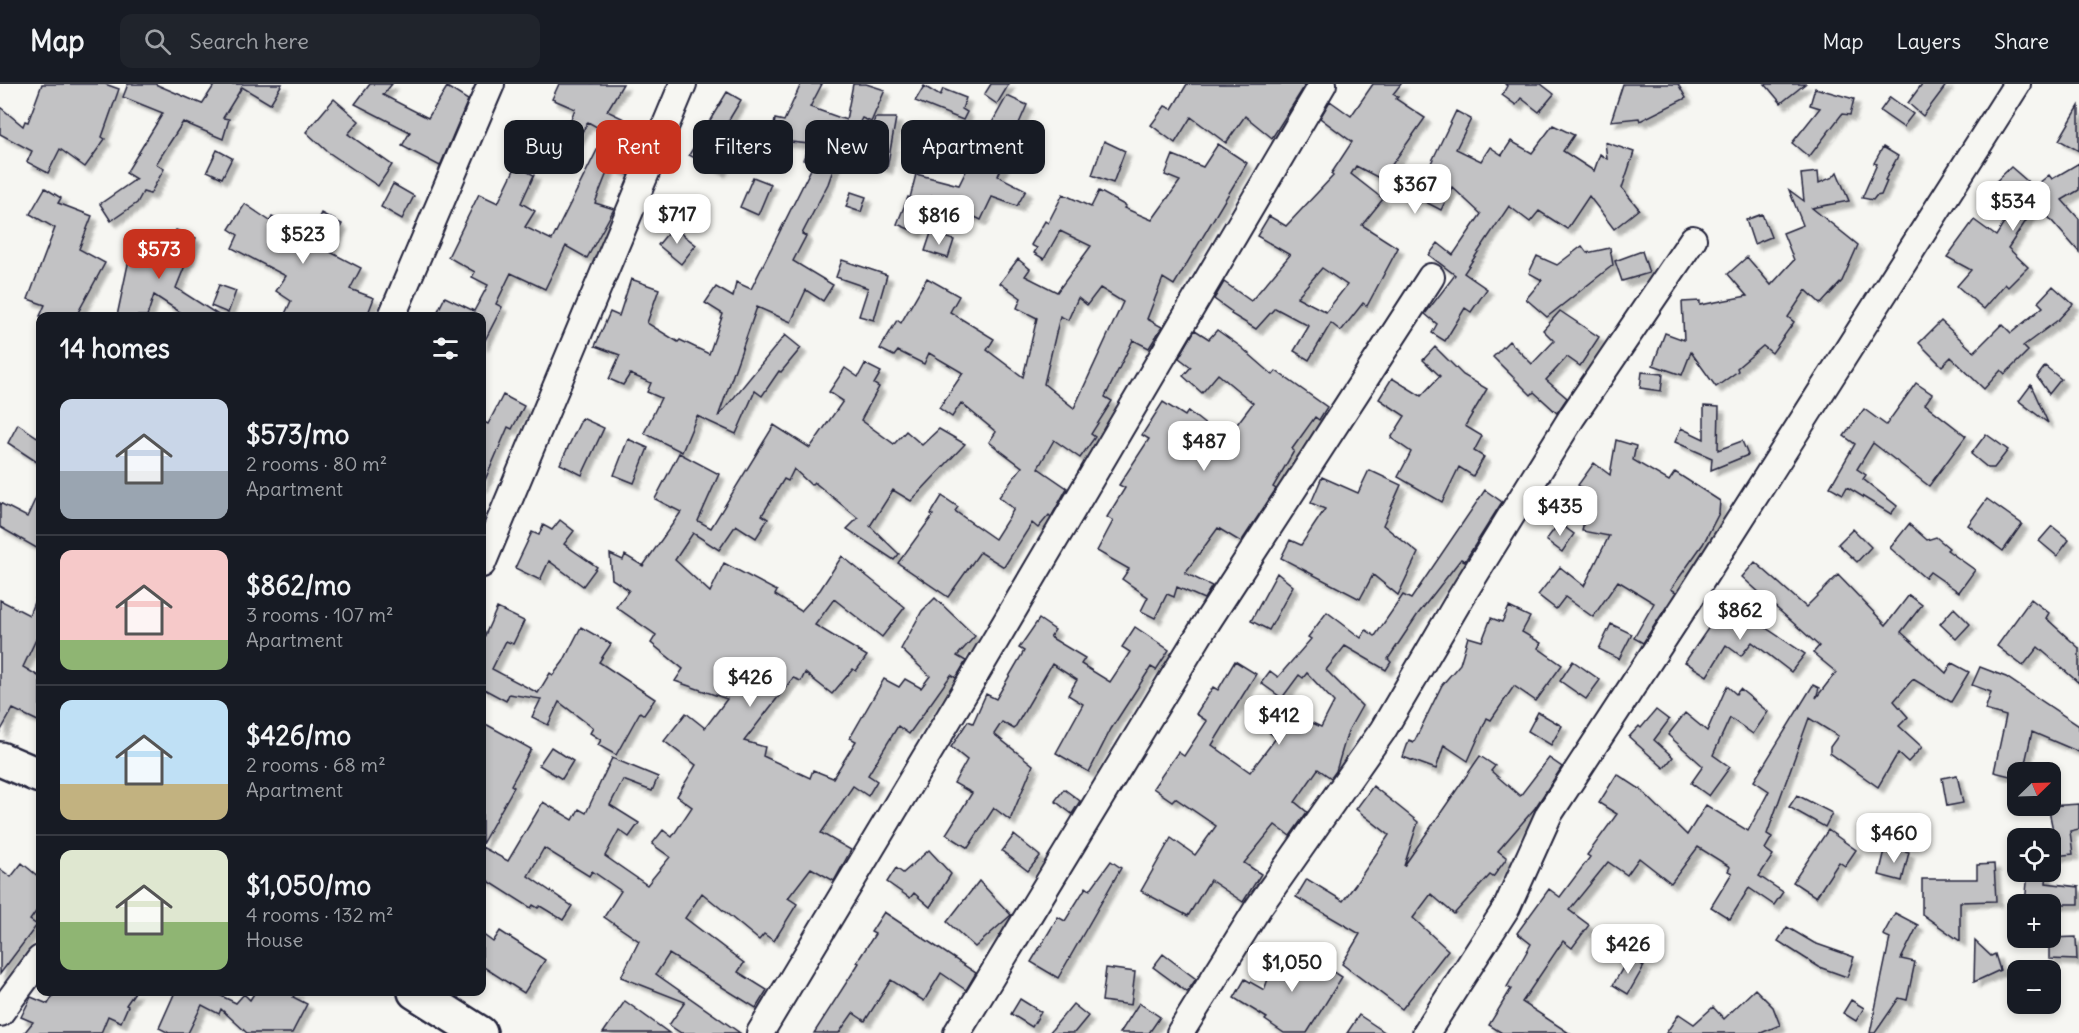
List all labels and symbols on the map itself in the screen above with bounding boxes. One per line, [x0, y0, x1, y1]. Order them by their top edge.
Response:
pin: $367 [1379, 164, 1451, 215]
pin: $534 [1977, 181, 2049, 232]
pin: $717 [641, 194, 713, 245]
pin: $816 [903, 195, 975, 246]
pin: $523 [267, 214, 339, 265]
pin: $573 [123, 229, 195, 280]
pin: $487 [1168, 421, 1240, 472]
pin: $435 [1524, 486, 1596, 537]
pin: $862 [1704, 590, 1776, 641]
pin: $426 [714, 657, 786, 708]
pin: $412 [1243, 695, 1315, 746]
north arrow [2007, 762, 2061, 816]
pin: $460 [1858, 813, 1930, 864]
pin: $426 [1592, 924, 1664, 975]
pin: $1,050 [1243, 942, 1341, 993]

